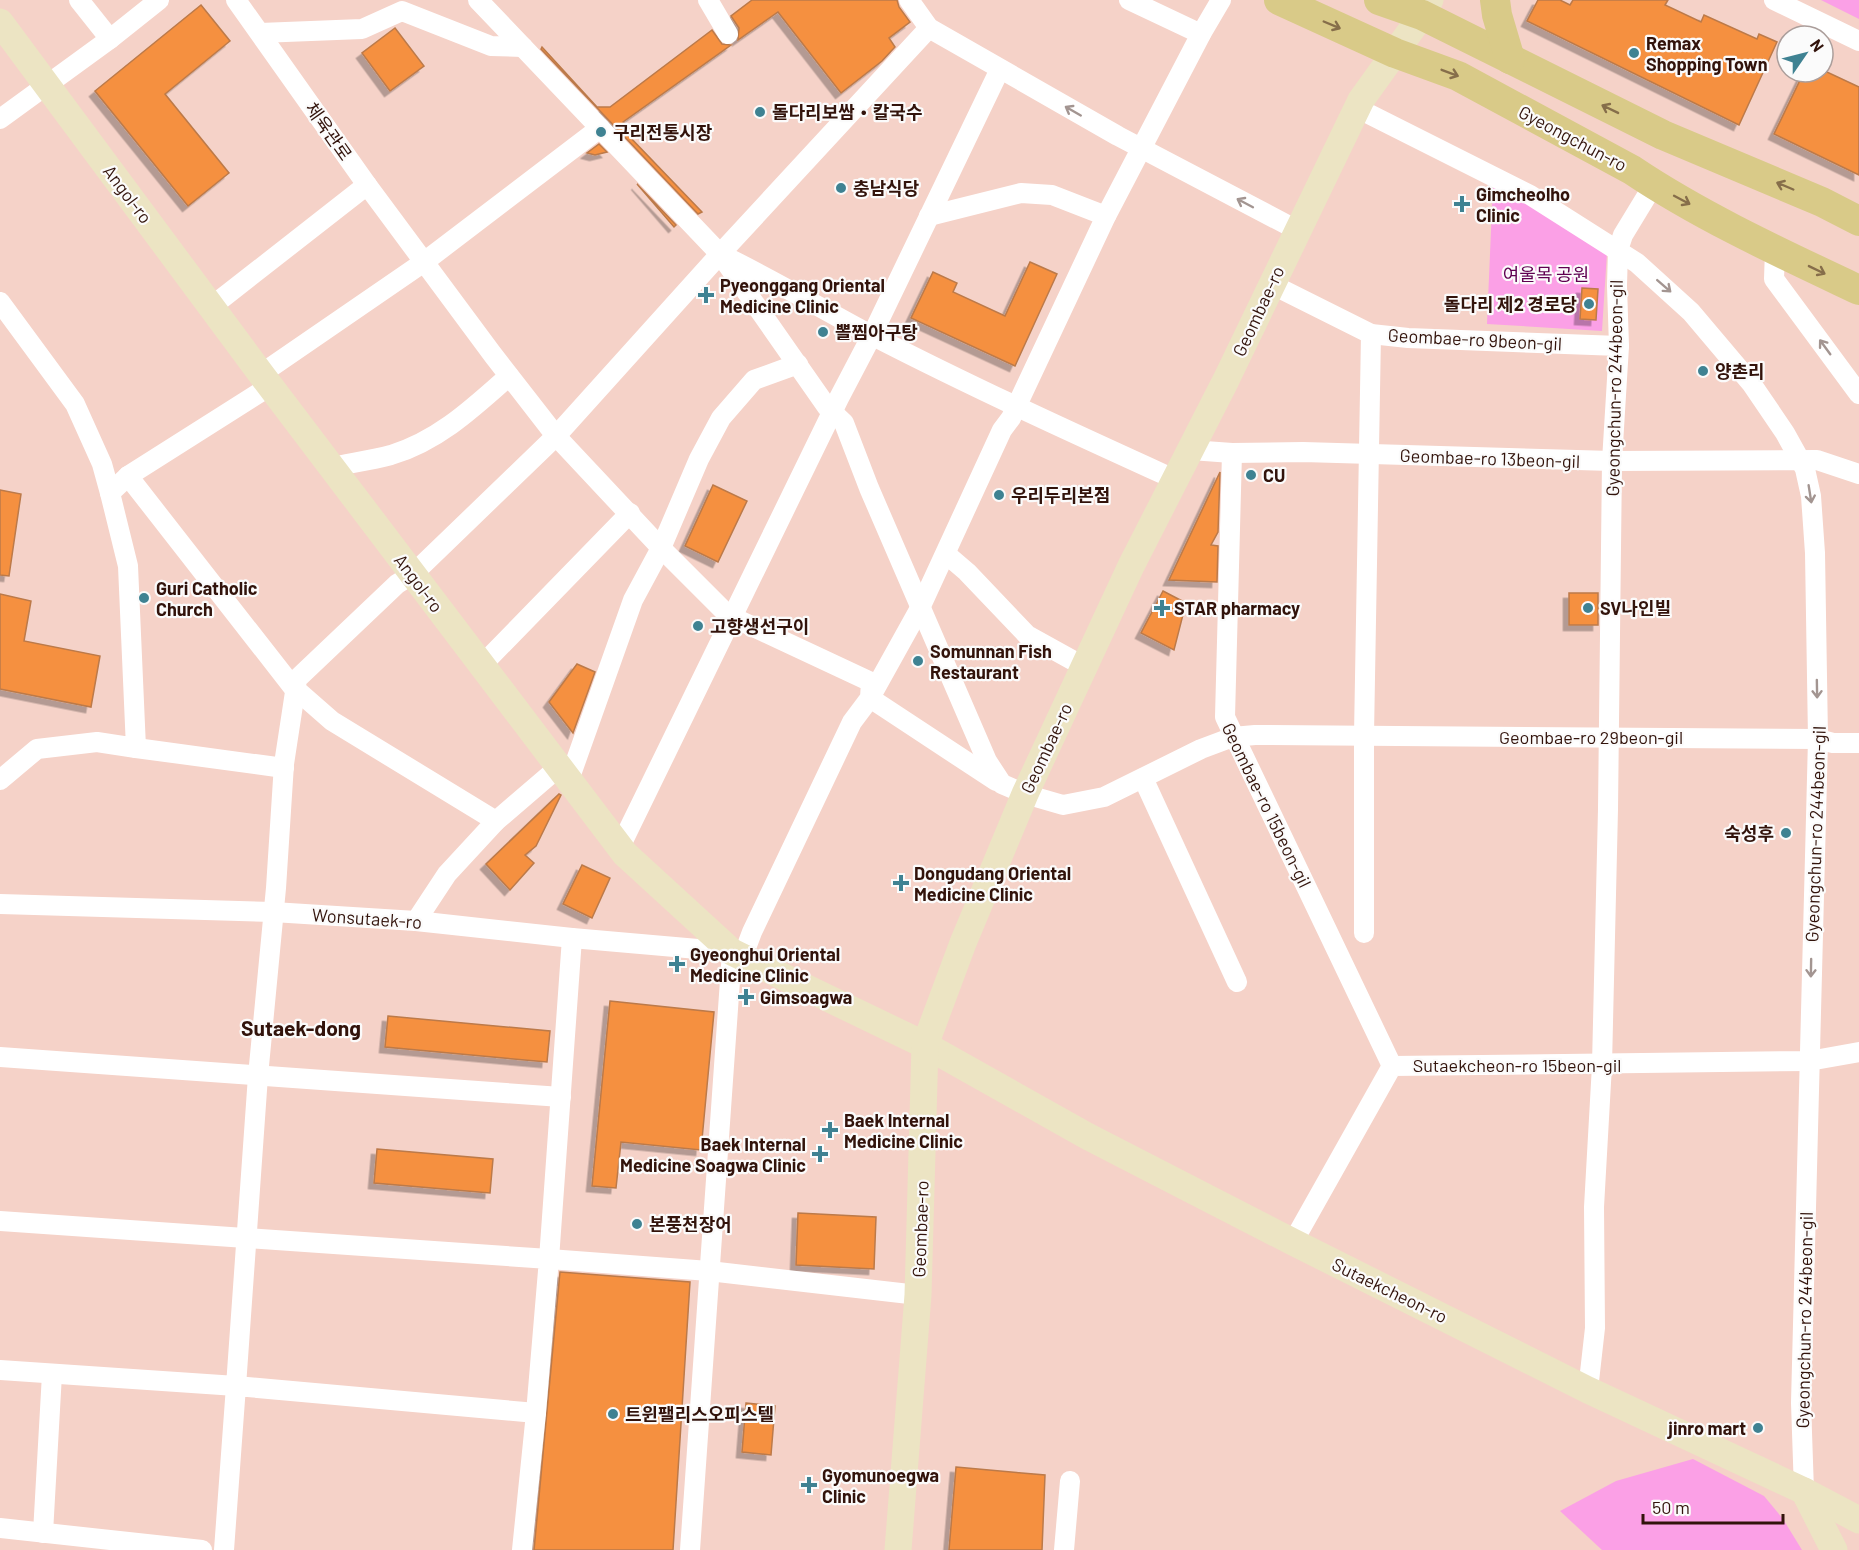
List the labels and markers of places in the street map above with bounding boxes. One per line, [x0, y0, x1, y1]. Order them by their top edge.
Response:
place label: Remax Shopping Town [1646, 32, 1768, 75]
marker: Remax Shopping Town [1627, 46, 1641, 60]
place label: 돌다리보쌈・칼국수 [772, 101, 922, 123]
marker: 돌다리보쌈・칼국수 [753, 105, 767, 119]
place label: 구리전통시장 [613, 121, 713, 143]
marker: 구리전통시장 [594, 125, 608, 139]
place label: 충남식당 [853, 177, 919, 199]
marker: 충남식당 [834, 181, 848, 195]
place label: Gimcheolho Clinic [1476, 183, 1570, 226]
marker: Gimcheolho Clinic [1453, 195, 1471, 213]
place label: Pyeonggang Oriental Medicine Clinic [720, 274, 885, 317]
marker: Pyeonggang Oriental Medicine Clinic [697, 286, 715, 304]
place label: 돌다리 제2 경로당 [1444, 293, 1577, 315]
marker: 돌다리 제2 경로당 [1582, 297, 1596, 311]
place label: 뽈찜아구탕 [835, 321, 918, 343]
marker: 뽈찜아구탕 [816, 325, 830, 339]
place label: 양촌리 [1715, 360, 1765, 382]
marker: 양촌리 [1696, 364, 1710, 378]
place label: CU [1263, 464, 1285, 486]
marker: CU [1244, 468, 1258, 482]
place label: 우리두리본점 [1011, 484, 1110, 506]
marker: 우리두리본점 [992, 488, 1006, 502]
place label: Guri Catholic Church [156, 577, 258, 620]
marker: Guri Catholic Church [137, 591, 151, 605]
place label: STAR pharmacy [1174, 597, 1300, 619]
place label: SV나인빌 [1600, 597, 1671, 619]
marker: STAR pharmacy [1155, 601, 1169, 615]
marker: SV나인빌 [1581, 601, 1595, 615]
place label: 고향생선구이 [710, 615, 809, 637]
marker: 고향생선구이 [691, 619, 705, 633]
place label: Somunnan Fish Restaurant [930, 640, 1052, 683]
marker: Somunnan Fish Restaurant [911, 654, 925, 668]
place label: 숙성후 [1724, 822, 1774, 844]
marker: 숙성후 [1779, 826, 1793, 840]
place label: Dongudang Oriental Medicine Clinic [914, 862, 1071, 905]
marker: Dongudang Oriental Medicine Clinic [892, 874, 910, 892]
place label: Gyeonghui Oriental Medicine Clinic [690, 943, 840, 986]
marker: Gyeonghui Oriental Medicine Clinic [668, 955, 686, 973]
place label: Gimsoagwa [760, 986, 852, 1008]
marker: Gimsoagwa [737, 988, 755, 1006]
place label: Baek Internal Medicine Clinic [844, 1109, 963, 1152]
marker: Baek Internal Medicine Clinic [821, 1121, 839, 1139]
place label: Baek Internal Medicine Soagwa Clinic [620, 1133, 806, 1176]
marker: Baek Internal Medicine Soagwa Clinic [811, 1145, 829, 1163]
place label: 본풍천장어 [649, 1213, 732, 1235]
marker: 본풍천장어 [630, 1217, 644, 1231]
place label: 트윈팰리스오피스텔 [625, 1403, 774, 1425]
marker: 트윈팰리스오피스텔 [606, 1407, 620, 1421]
place label: jinro mart [1666, 1417, 1746, 1439]
marker: jinro mart [1751, 1421, 1765, 1435]
place label: Gyomunoegwa Clinic [822, 1464, 939, 1507]
marker: Gyomunoegwa Clinic [800, 1476, 818, 1494]

